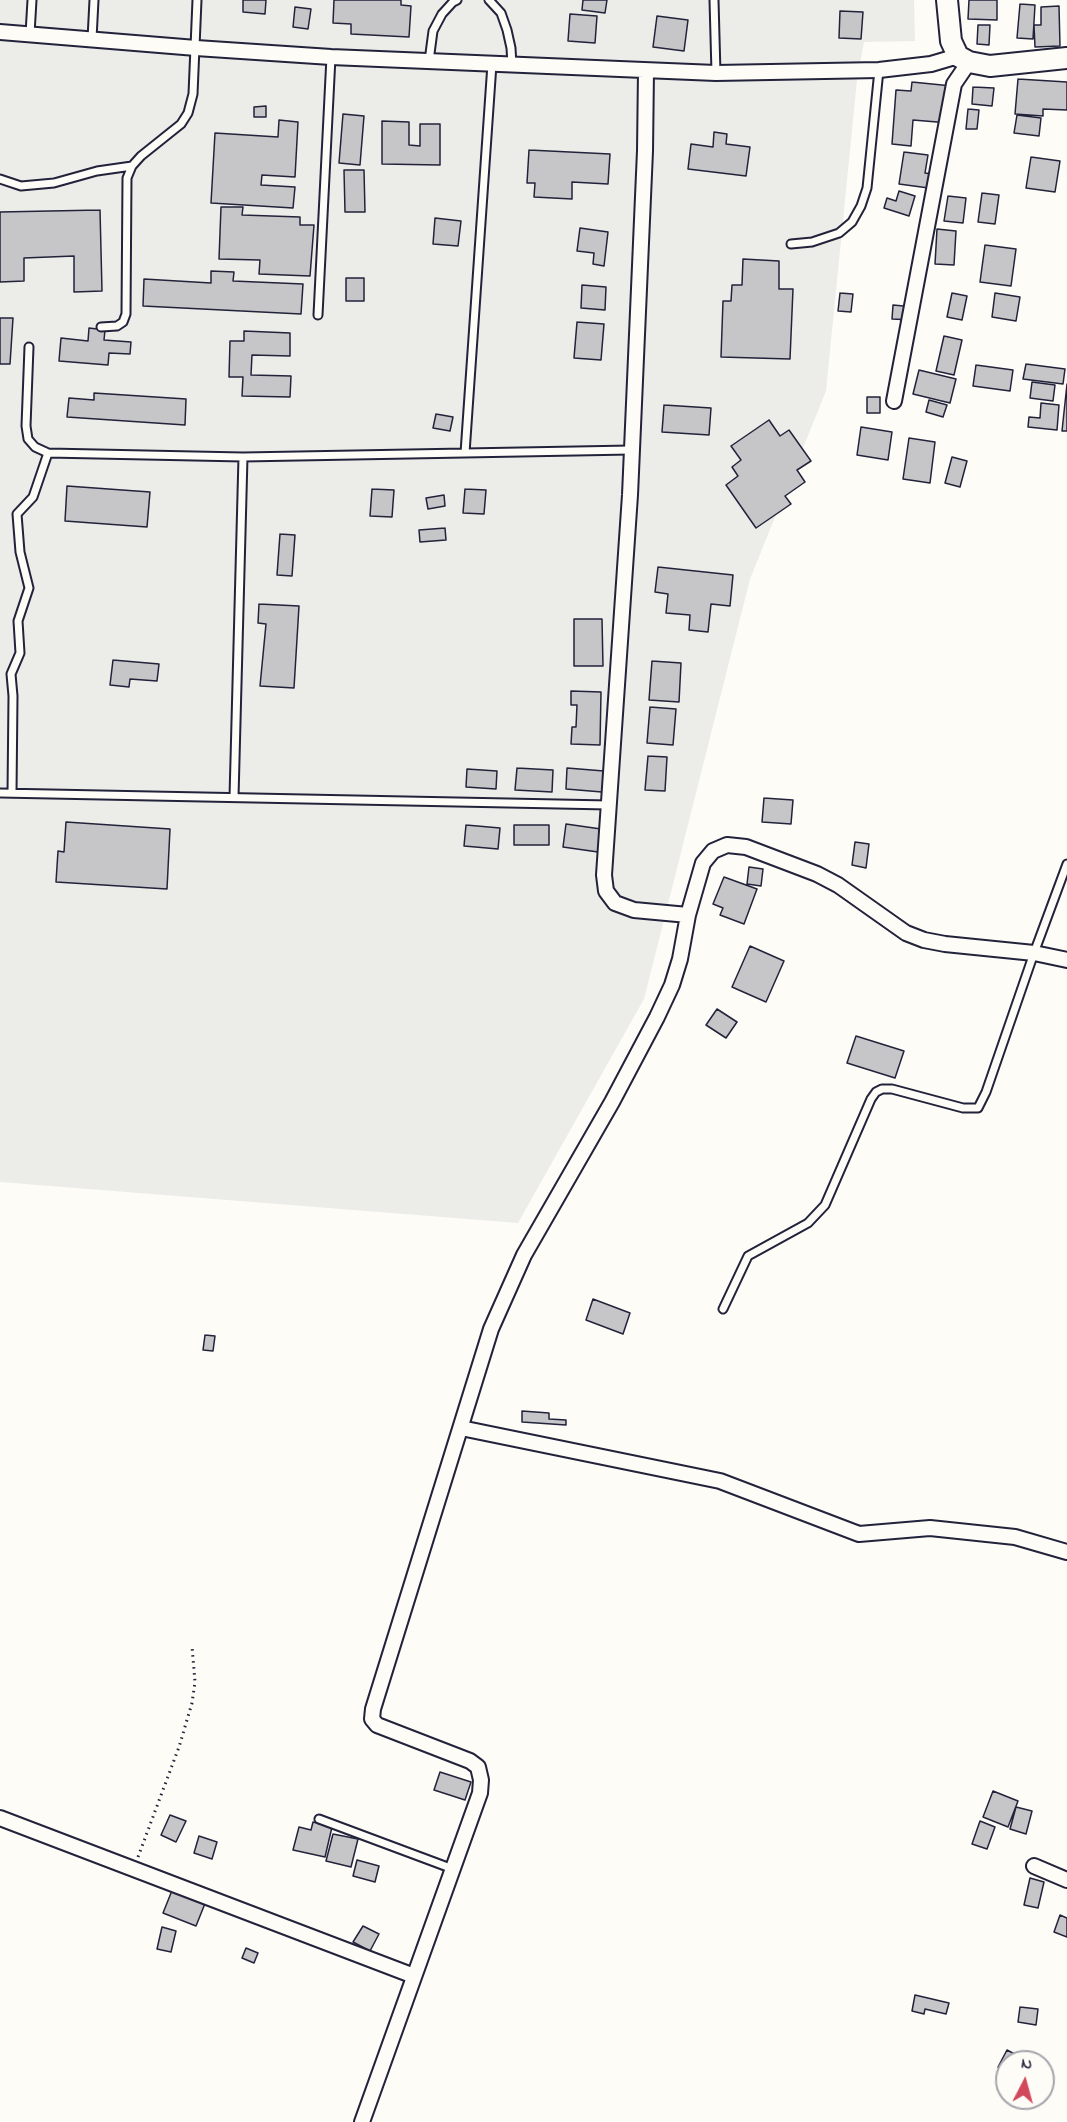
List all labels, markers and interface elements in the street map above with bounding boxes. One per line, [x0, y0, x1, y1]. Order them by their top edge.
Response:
north arrow [995, 2050, 1055, 2110]
text: N [1020, 2052, 1033, 2077]

